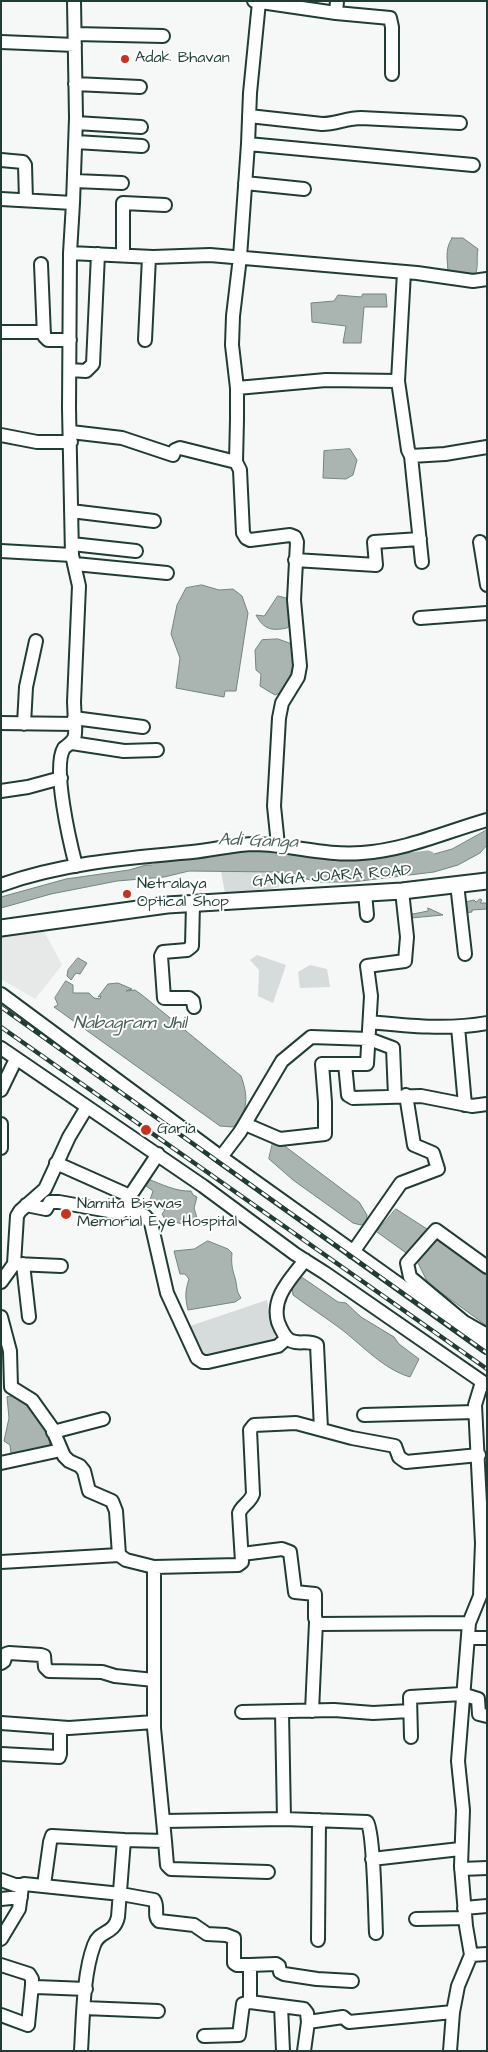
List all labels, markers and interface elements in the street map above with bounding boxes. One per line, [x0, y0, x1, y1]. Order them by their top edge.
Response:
place label: Adak Bhavan [135, 49, 230, 69]
marker: Adak Bhavan [119, 53, 131, 65]
water label: Adi Ganga [218, 830, 298, 854]
street label: GANGA JOARA ROAD [252, 862, 412, 892]
place label: Netralaya Optical Shop [137, 875, 229, 913]
marker: Netralaya Optical Shop [121, 888, 133, 900]
water label: Nabagram Jhil [73, 1013, 187, 1035]
place label: Garia [157, 1120, 196, 1140]
marker: Garia [139, 1123, 153, 1137]
place label: Namita Biswas Memorial Eye Hospital [77, 1195, 237, 1233]
marker: Namita Biswas Memorial Eye Hospital [59, 1207, 73, 1221]

